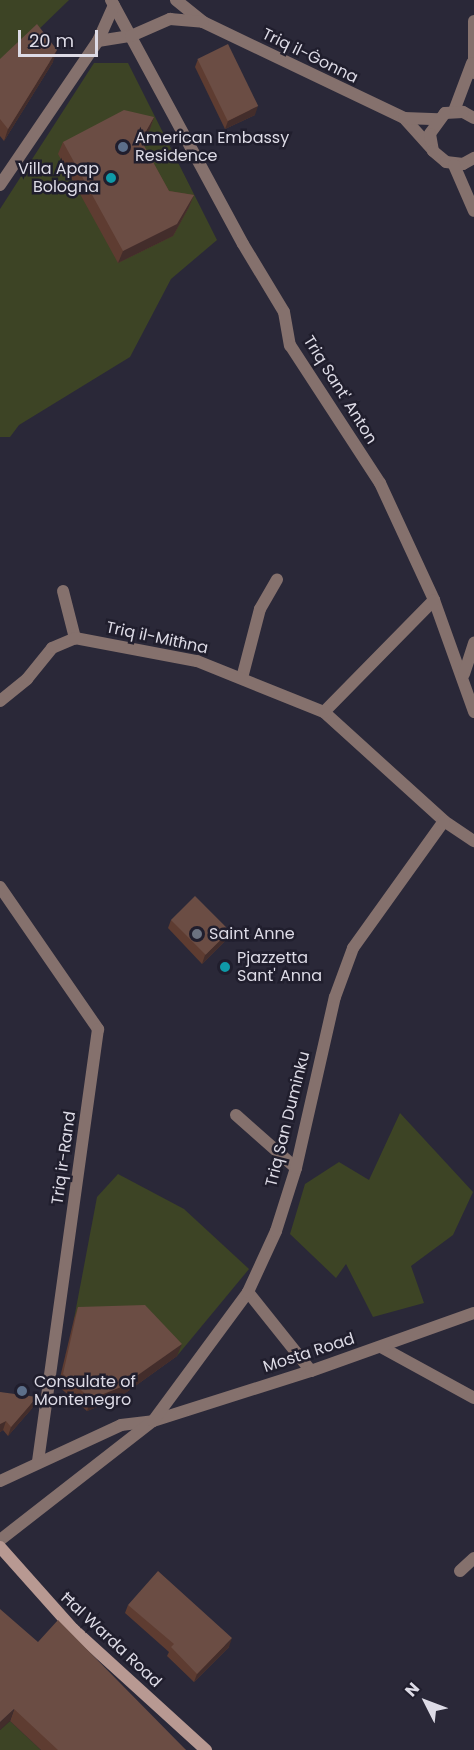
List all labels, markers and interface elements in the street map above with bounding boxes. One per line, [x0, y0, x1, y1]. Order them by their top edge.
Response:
scale bar [21, 18, 100, 56]
street label: Triq il-Ġonna [259, 25, 361, 87]
text: 20 m [29, 28, 74, 53]
place label: American Embassy Residence [135, 128, 289, 166]
marker: American Embassy Residence [116, 140, 130, 154]
place label: Villa Apap Bologna [18, 159, 99, 197]
marker: Villa Apap Bologna [104, 171, 118, 185]
street label: Triq Sant' Anton [299, 332, 381, 448]
street label: Triq il-Mitħna [104, 618, 210, 658]
place label: Saint Anne [209, 924, 295, 944]
marker: Saint Anne [190, 927, 204, 941]
place label: Pjazzetta Sant' Anna [237, 948, 322, 986]
marker: Pjazzetta Sant' Anna [218, 960, 232, 974]
street label: Triq San Duminku [262, 1049, 314, 1189]
street label: Triq ir-Rand [48, 1110, 80, 1206]
street label: Mosta Road [261, 1329, 357, 1377]
place label: Consulate of Montenegro [34, 1372, 136, 1410]
marker: Consulate of Montenegro [15, 1384, 29, 1398]
street label: Ħal Warda Road [57, 1588, 165, 1692]
north arrow [396, 1672, 456, 1732]
text: N [400, 1677, 425, 1702]

